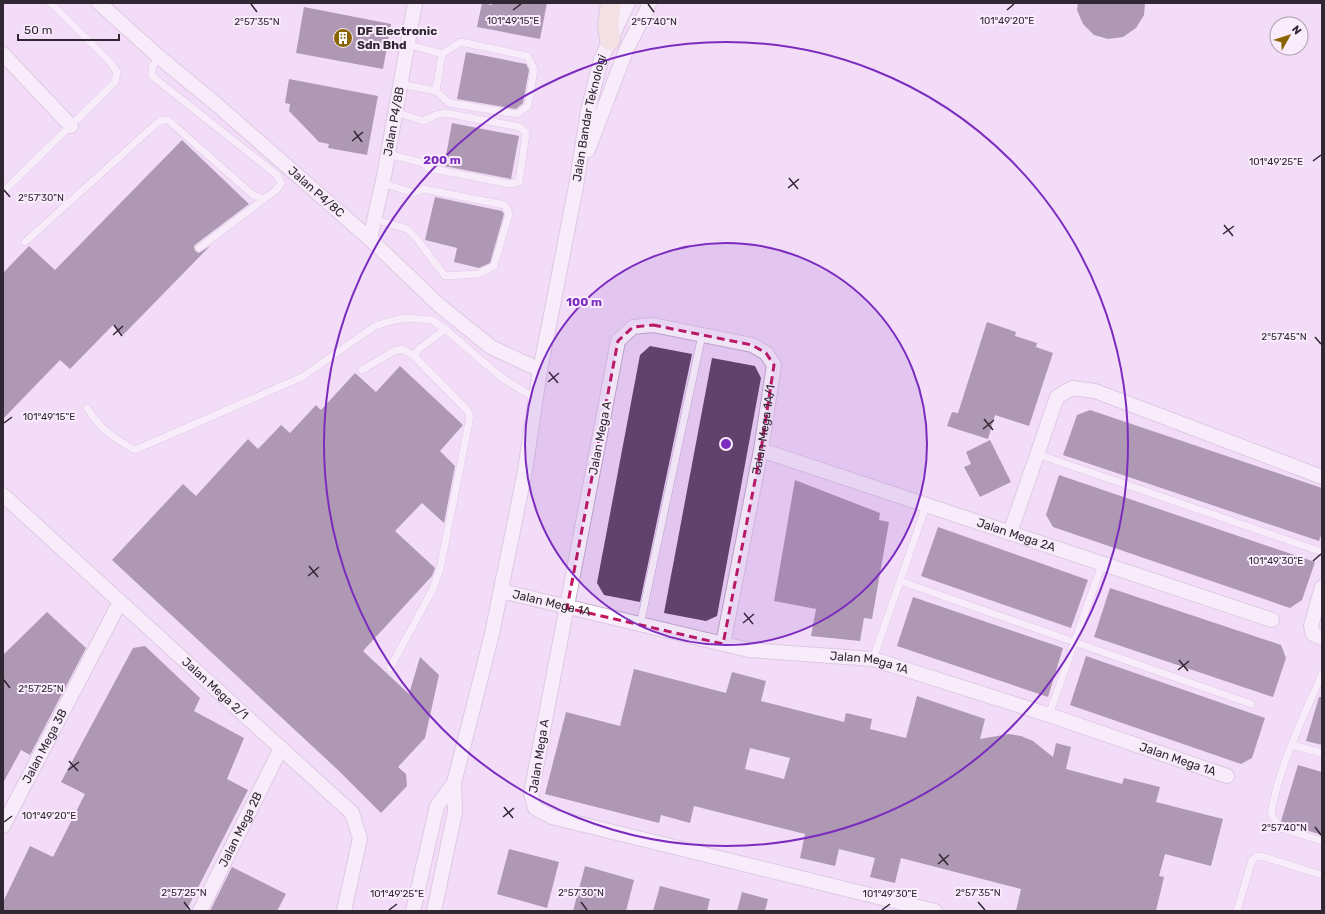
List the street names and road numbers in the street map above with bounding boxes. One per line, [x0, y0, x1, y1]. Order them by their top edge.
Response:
street label: Jalan Bandar Teknologi [570, 52, 609, 183]
street label: Jalan P4/8B [381, 86, 407, 157]
street label: Jalan P4/8C [285, 164, 347, 220]
street label: Jalan Mega 1A/1 [749, 384, 778, 476]
street label: Jalan Mega A [586, 400, 614, 476]
street label: Jalan Mega 2A [975, 515, 1057, 555]
street label: Jalan Mega 1A [511, 587, 592, 619]
street label: Jalan Mega 1A [829, 649, 910, 677]
street label: Jalan Mega 2/1 [179, 655, 251, 722]
street label: Jalan Mega 3B [19, 707, 70, 786]
street label: Jalan Mega A [526, 718, 552, 794]
street label: Jalan Mega 1A [1138, 739, 1218, 779]
street label: Jalan Mega 2B [216, 790, 265, 869]

